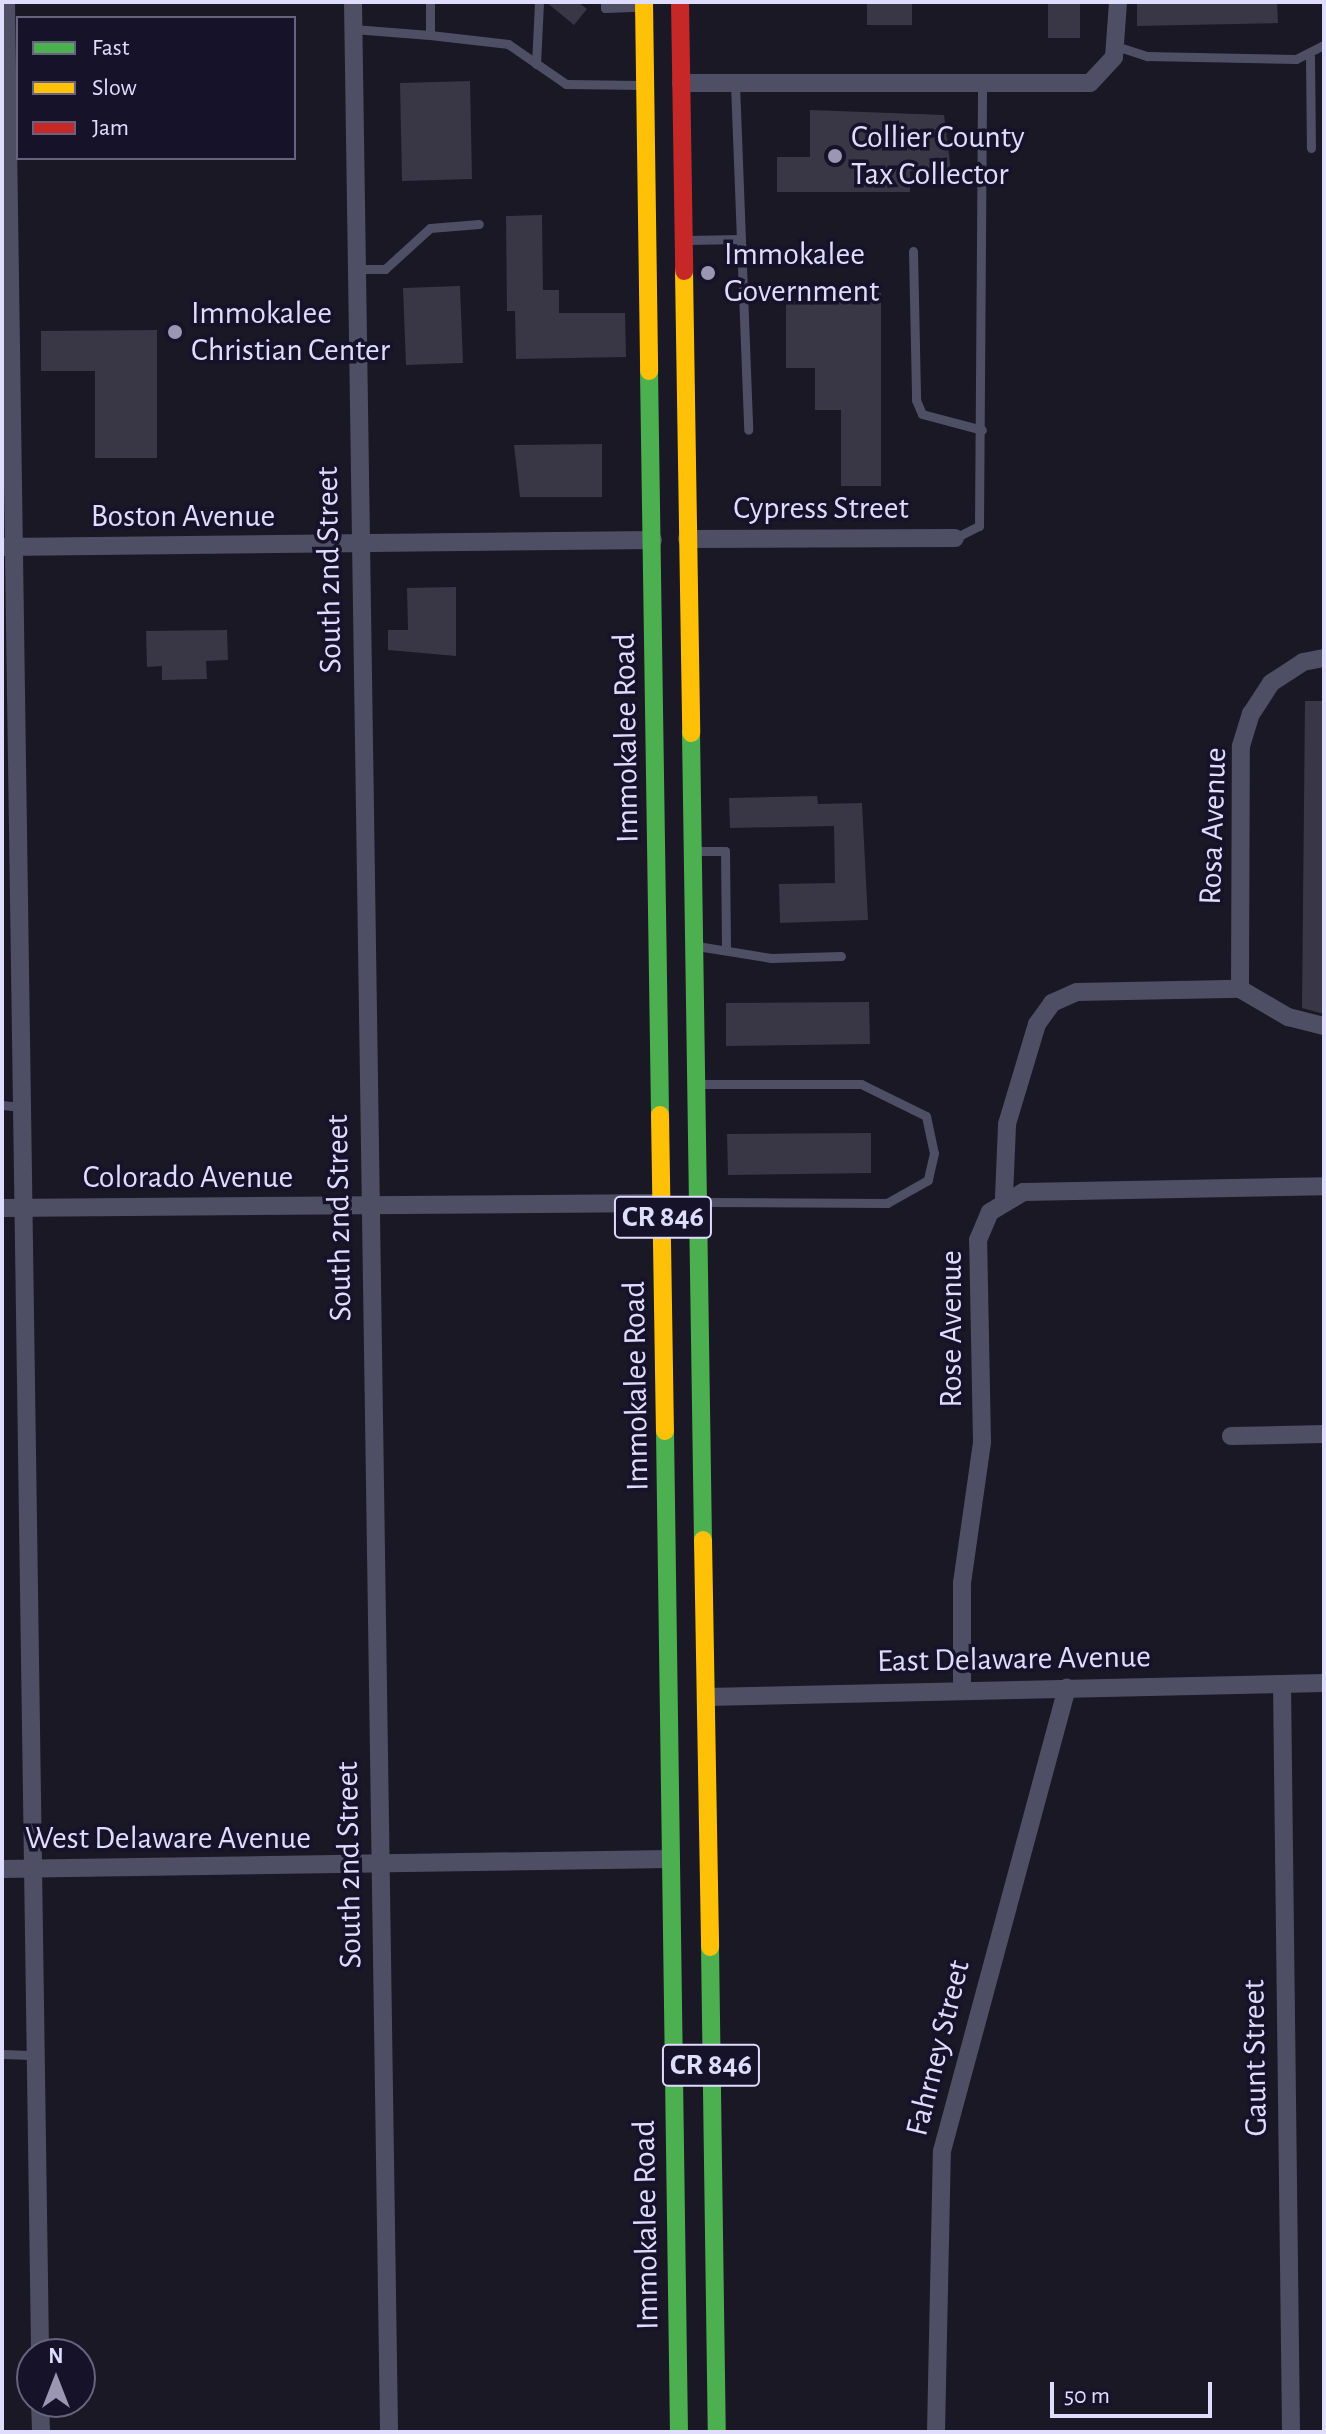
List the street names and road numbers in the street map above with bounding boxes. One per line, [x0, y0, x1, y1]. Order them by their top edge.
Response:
street label: South 2nd Street [308, 466, 350, 674]
street label: Cypress Street [733, 489, 909, 527]
street label: Boston Avenue [91, 497, 275, 535]
street label: Immokalee Road [605, 633, 647, 843]
street label: Rosa Avenue [1191, 747, 1235, 905]
street label: South 2nd Street [318, 1114, 360, 1322]
street label: Colorado Avenue [83, 1158, 293, 1196]
road number: CR 846 [613, 1191, 713, 1243]
street label: Rose Avenue [932, 1250, 970, 1408]
street label: Immokalee Road [615, 1281, 657, 1491]
street label: East Delaware Avenue [877, 1637, 1151, 1681]
street label: South 2nd Street [328, 1761, 370, 1969]
street label: West Delaware Avenue [25, 1819, 311, 1857]
street label: Fahrney Street [898, 1956, 978, 2140]
street label: Gaunt Street [1234, 1979, 1276, 2137]
road number: CR 846 [661, 2039, 761, 2091]
street label: Immokalee Road [625, 2120, 667, 2330]

